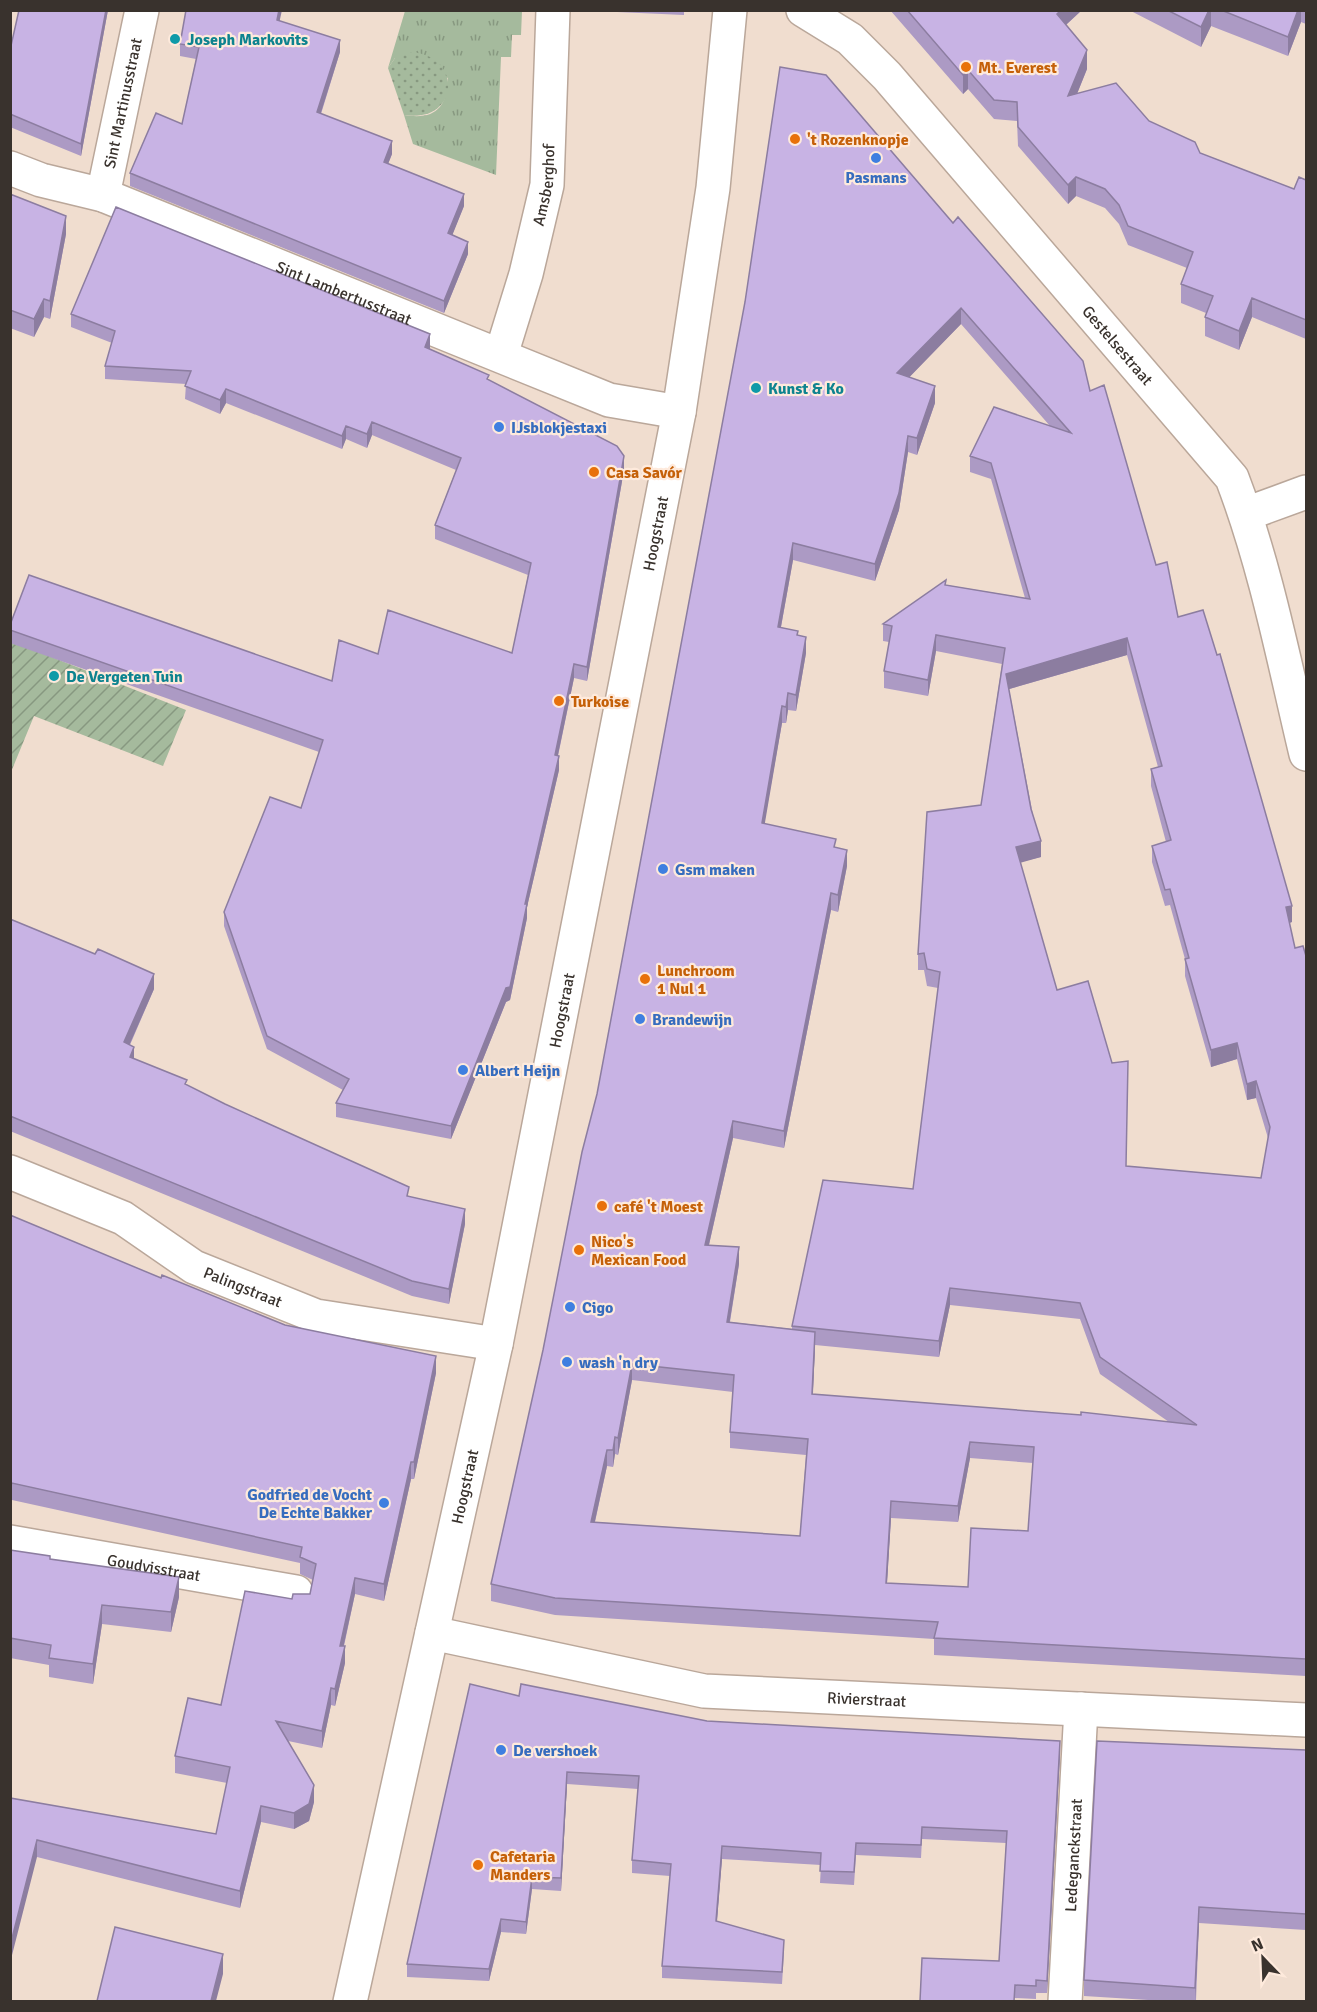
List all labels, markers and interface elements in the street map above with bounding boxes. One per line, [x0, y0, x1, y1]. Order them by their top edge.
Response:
place label: Joseph Markovits [187, 30, 308, 50]
marker: Joseph Markovits [168, 32, 182, 46]
street label: Sint Martinusstraat [100, 36, 147, 170]
place label: Mt. Everest [978, 58, 1057, 78]
marker: Mt. Everest [959, 60, 973, 74]
place label: 't Rozenknopje [807, 130, 909, 150]
marker: 't Rozenknopje [788, 132, 802, 146]
street label: Amsberghof [529, 143, 559, 228]
marker: Pasmans [869, 151, 883, 165]
place label: Pasmans [845, 168, 907, 188]
street label: Sint Lambertusstraat [273, 257, 415, 330]
street label: Gestelsestraat [1077, 302, 1157, 390]
place label: Kunst & Ko [768, 379, 844, 399]
marker: Kunst & Ko [749, 381, 763, 395]
place label: IJsblokjestaxi [511, 418, 607, 438]
marker: IJsblokjestaxi [492, 420, 506, 434]
place label: Casa Savór [606, 463, 683, 483]
marker: Casa Savór [587, 465, 601, 479]
street label: Hoogstraat [639, 494, 673, 573]
place label: De Vergeten Tuin [66, 667, 183, 687]
marker: De Vergeten Tuin [47, 669, 61, 683]
place label: Turkoise [571, 692, 629, 712]
marker: Turkoise [552, 694, 566, 708]
place label: Gsm maken [675, 860, 755, 880]
marker: Gsm maken [656, 862, 670, 876]
place label: Lunchroom 1 Nul 1 [657, 961, 735, 999]
street label: Hoogstraat [545, 971, 580, 1050]
marker: Lunchroom 1 Nul 1 [638, 972, 652, 986]
place label: Brandewijn [652, 1010, 732, 1030]
marker: Brandewijn [633, 1012, 647, 1026]
place label: Albert Heijn [475, 1061, 561, 1081]
marker: Albert Heijn [456, 1063, 470, 1077]
place label: café 't Moest [614, 1197, 703, 1217]
marker: café 't Moest [595, 1199, 609, 1213]
place label: Nico's Mexican Food [591, 1232, 687, 1270]
marker: Nico's Mexican Food [572, 1243, 586, 1257]
street label: Palingstraat [200, 1263, 285, 1312]
place label: Cigo [582, 1298, 613, 1318]
marker: Cigo [563, 1300, 577, 1314]
place label: wash 'n dry [579, 1353, 658, 1373]
marker: wash 'n dry [560, 1355, 574, 1369]
street label: Hoogstraat [447, 1447, 483, 1526]
place label: Godfried de Vocht De Echte Bakker [247, 1485, 373, 1523]
marker: Godfried de Vocht De Echte Bakker [377, 1496, 391, 1510]
street label: Goudvisstraat [105, 1550, 202, 1586]
street label: Rivierstraat [827, 1688, 907, 1712]
place label: De vershoek [513, 1741, 598, 1761]
marker: De vershoek [494, 1743, 508, 1757]
street label: Ledeganckstraat [1061, 1798, 1087, 1912]
place label: Cafetaria Manders [490, 1847, 555, 1885]
marker: Cafetaria Manders [471, 1858, 485, 1872]
north arrow [1233, 1928, 1293, 1988]
text: N [1248, 1934, 1267, 1956]

